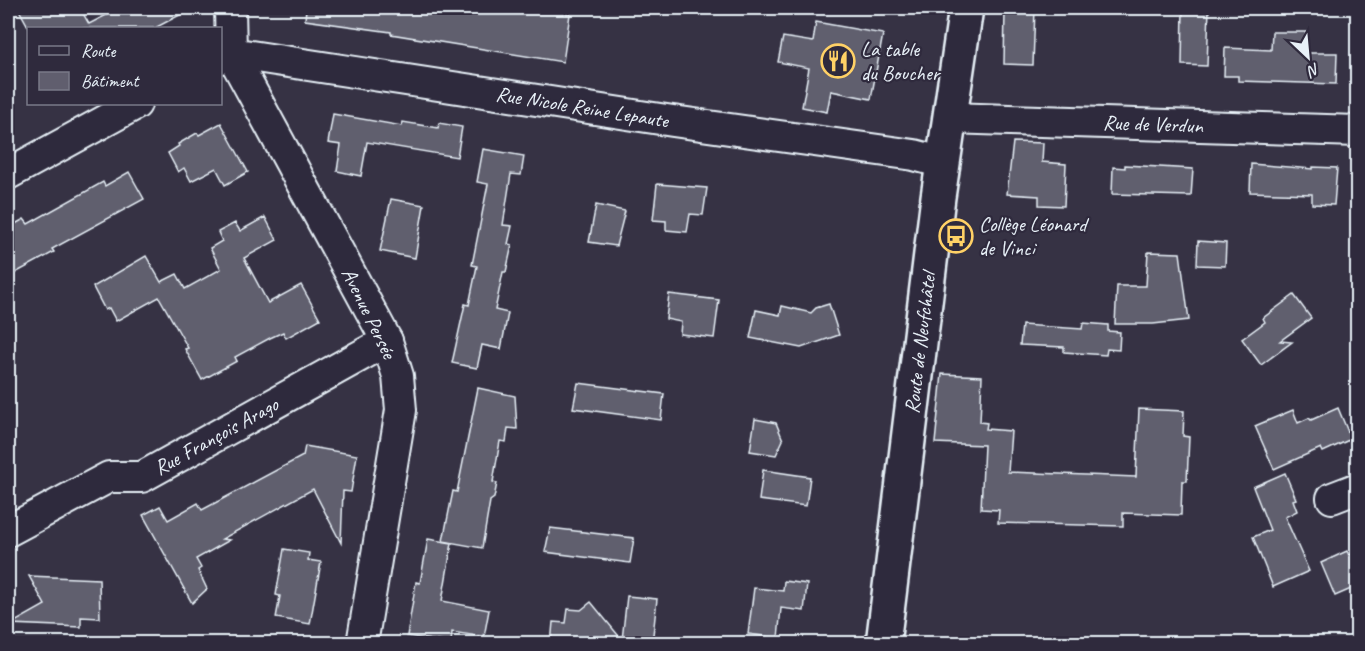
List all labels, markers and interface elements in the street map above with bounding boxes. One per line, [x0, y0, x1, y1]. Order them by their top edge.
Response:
legend [27, 27, 222, 105]
north arrow [1278, 27, 1338, 87]
place label: La table du Boucher [861, 36, 942, 86]
text: Route [81, 40, 116, 62]
restaurant icon: La table du Boucher [820, 43, 856, 79]
text: N [1303, 58, 1323, 82]
text: Bâtiment [81, 70, 141, 92]
street label: Rue Nicole Reine Lepaute [494, 81, 671, 134]
street label: Rue de Verdun [1103, 109, 1204, 139]
place label: Collège Léonard de Vinci [979, 211, 1089, 261]
bus stop icon: Collège Léonard de Vinci [938, 218, 974, 254]
street label: Avenue Persée [336, 263, 403, 365]
street label: Route de Neufchâtel [898, 267, 942, 415]
street label: Rue François Arago [149, 390, 284, 481]

